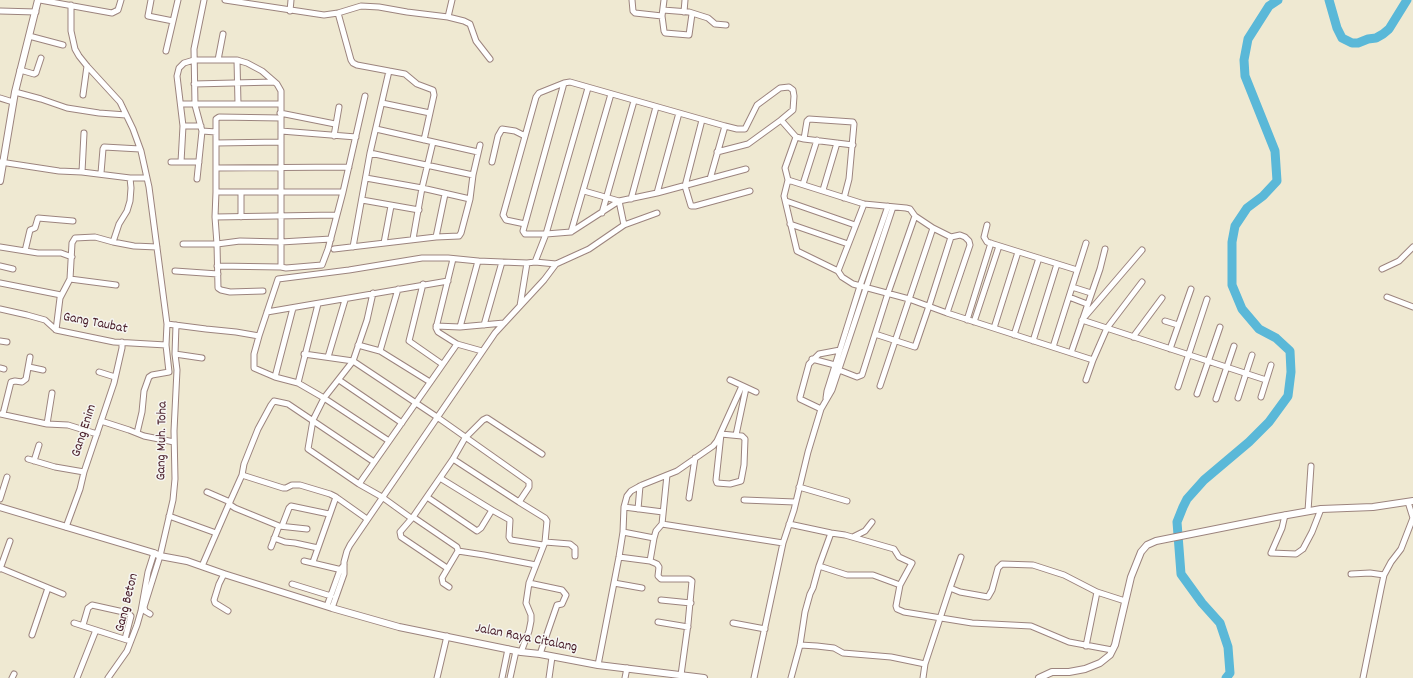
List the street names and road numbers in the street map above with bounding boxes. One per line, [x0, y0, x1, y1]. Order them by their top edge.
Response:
street label: Gang Taubat [61, 310, 129, 338]
street label: Gang Muh. Toha [154, 401, 172, 481]
street label: Gang Enim [69, 403, 101, 459]
street label: Gang Beton [113, 572, 143, 634]
street label: Jalan Raya Citalang [473, 621, 579, 657]

